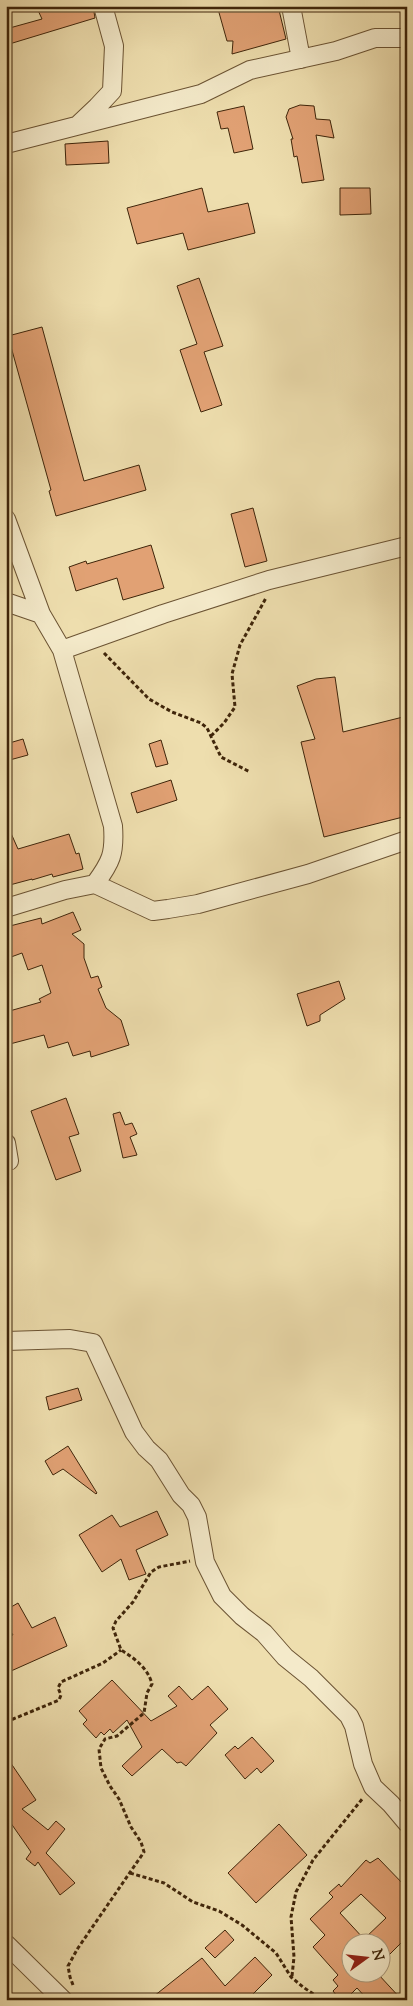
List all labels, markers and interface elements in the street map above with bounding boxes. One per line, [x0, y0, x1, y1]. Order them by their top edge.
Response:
north arrow [340, 1934, 390, 1984]
text: N [366, 1947, 388, 1963]

